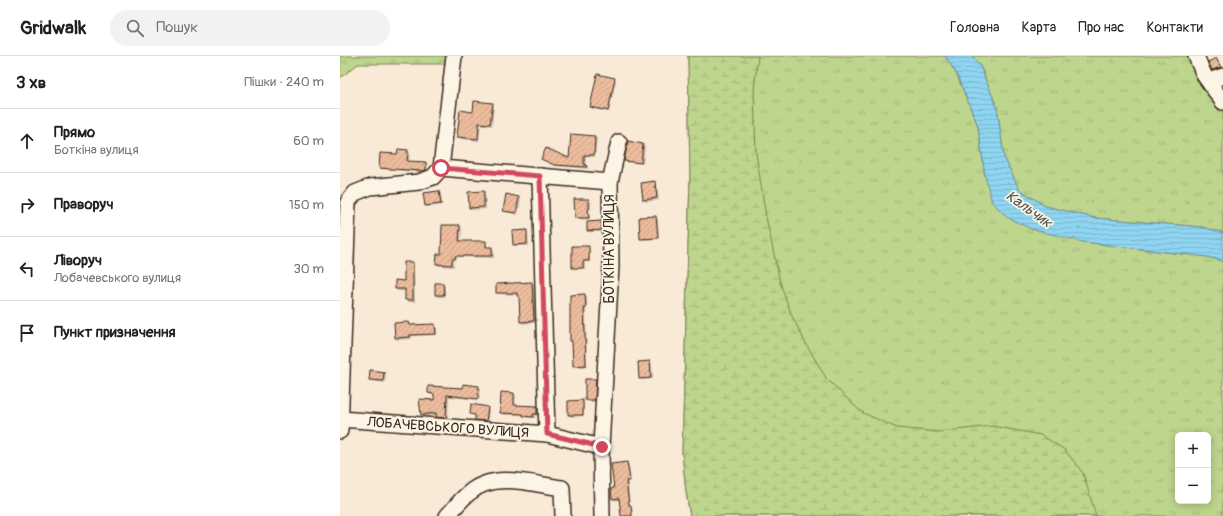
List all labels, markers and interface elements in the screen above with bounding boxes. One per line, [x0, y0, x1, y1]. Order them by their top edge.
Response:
search box [110, 10, 390, 46]
text: Gridwalk [20, 16, 86, 40]
icon: search [124, 17, 146, 39]
text: Пошук [156, 18, 198, 37]
text: Головна [950, 19, 1000, 36]
text: Карта [1022, 19, 1056, 36]
text: Про нас [1078, 19, 1124, 36]
text: Контакти [1146, 19, 1203, 36]
text: 3 хв [16, 72, 46, 93]
text: Пішки · 240 m [244, 74, 324, 90]
text: Прямо [54, 123, 95, 142]
icon: ahead [16, 130, 38, 152]
text: 60 m [293, 133, 324, 149]
text: Боткіна вулиця [54, 142, 139, 158]
route start [432, 159, 450, 177]
water label: Кальчик [1002, 187, 1057, 233]
icon: right [16, 194, 38, 216]
street label: БОТКІНА ВУЛИЦЯ [601, 194, 618, 304]
text: Праворуч [54, 195, 114, 214]
text: 150 m [289, 197, 324, 213]
text: Ліворуч [54, 251, 102, 270]
icon: left [16, 258, 38, 280]
text: 30 m [294, 261, 324, 277]
text: Лобачевського вулиця [54, 270, 181, 286]
icon: arrive [16, 322, 38, 344]
text: Пункт призначення [54, 323, 175, 342]
street label: ЛОБАЧЕВСЬКОГО ВУЛИЦЯ [365, 413, 529, 442]
map controls [1175, 432, 1211, 504]
button: + [1175, 432, 1211, 468]
route end [593, 438, 611, 456]
button: − [1175, 468, 1211, 504]

